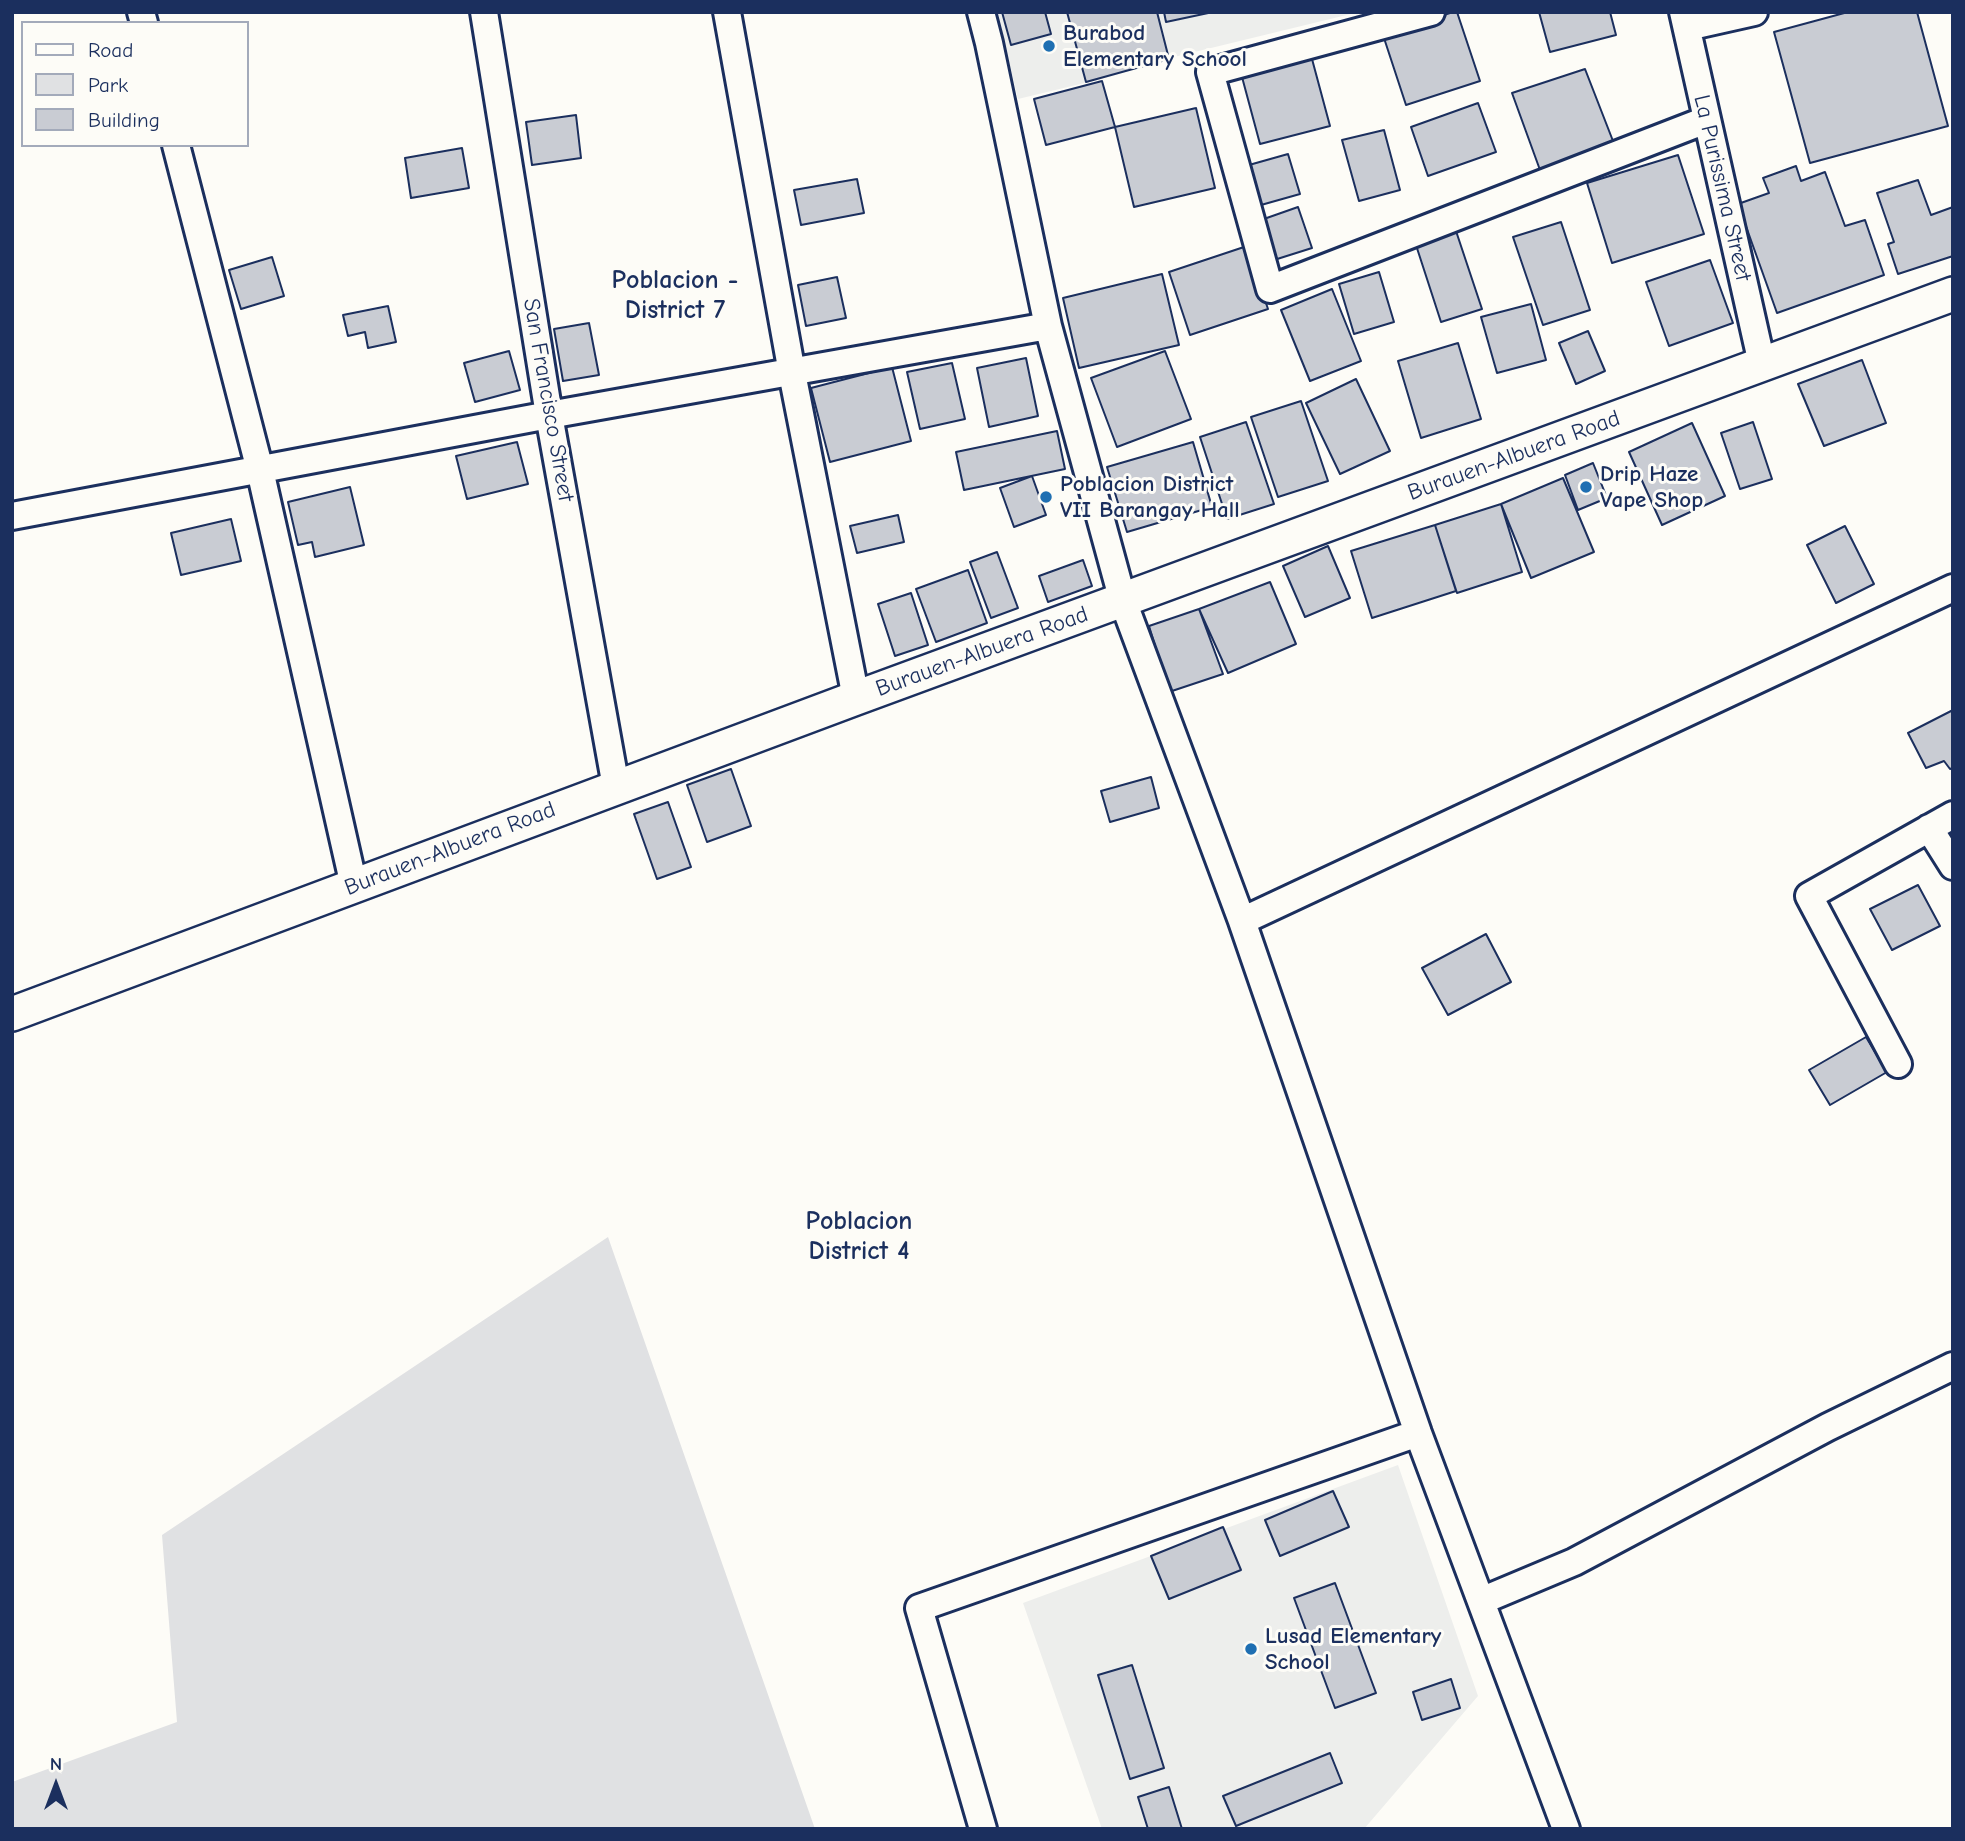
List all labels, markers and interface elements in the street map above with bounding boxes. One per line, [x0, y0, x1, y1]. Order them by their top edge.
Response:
place label: Burabod Elementary School [1063, 19, 1247, 73]
legend [21, 21, 248, 147]
text: Road [88, 38, 133, 62]
marker: Burabod Elementary School [1041, 38, 1057, 54]
text: Park [88, 73, 128, 97]
street label: La Purissima Street [1687, 92, 1757, 284]
text: Building [88, 108, 160, 132]
district label: Poblacion - District 7 [612, 265, 738, 326]
street label: San Francisco Street [517, 296, 579, 504]
street label: Burauen-Albuera Road [1404, 405, 1624, 507]
place label: Drip Haze Vape Shop [1600, 460, 1703, 514]
place label: Poblacion District VII Barangay Hall [1060, 470, 1240, 524]
marker: Drip Haze Vape Shop [1578, 479, 1594, 495]
marker: Poblacion District VII Barangay Hall [1038, 489, 1054, 505]
street label: Burauen-Albuera Road [872, 601, 1092, 703]
street label: Burauen-Albuera Road [341, 796, 559, 902]
district label: Poblacion District 4 [806, 1206, 912, 1268]
place label: Lusad Elementary School [1265, 1622, 1441, 1676]
marker: Lusad Elementary School [1243, 1641, 1259, 1657]
north arrow [21, 1750, 91, 1820]
text: N [50, 1753, 62, 1775]

